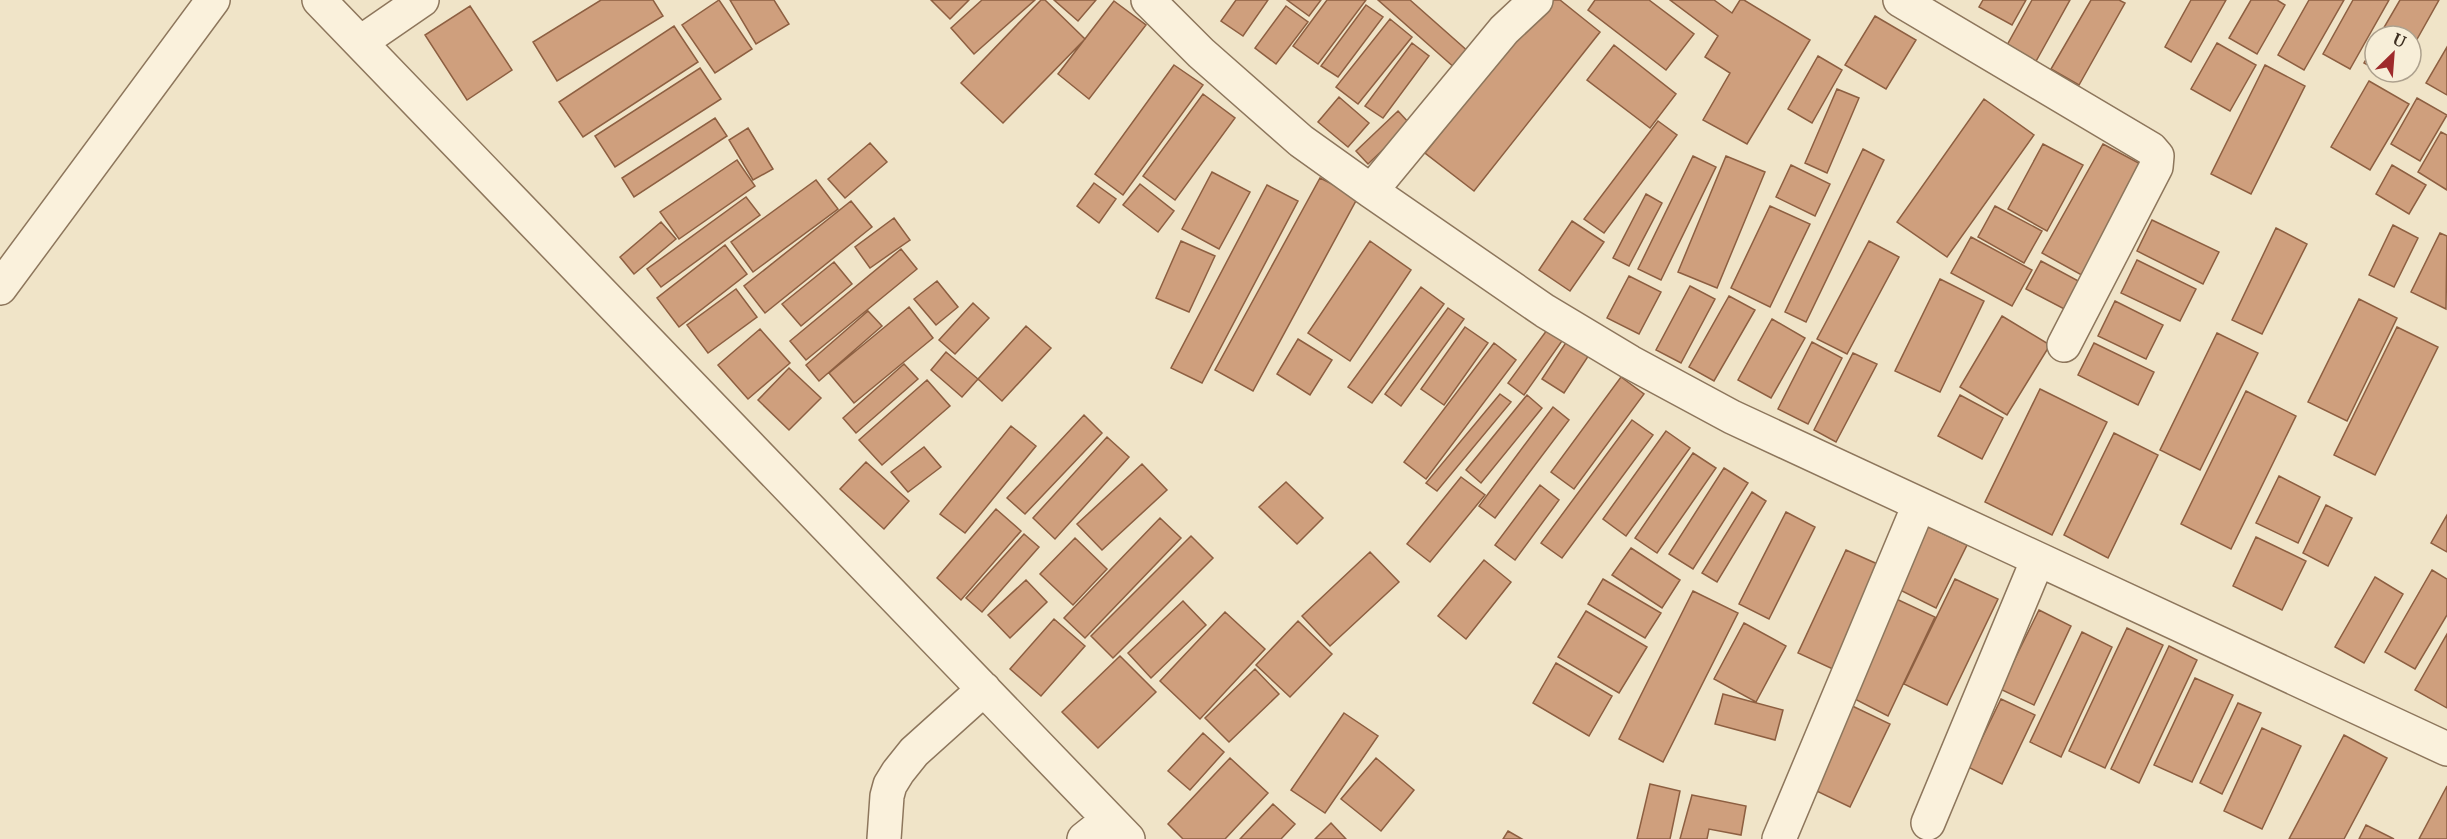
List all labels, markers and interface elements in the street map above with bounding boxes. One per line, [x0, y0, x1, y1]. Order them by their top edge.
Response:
north arrow [2363, 24, 2423, 84]
text: U [2390, 29, 2409, 52]

